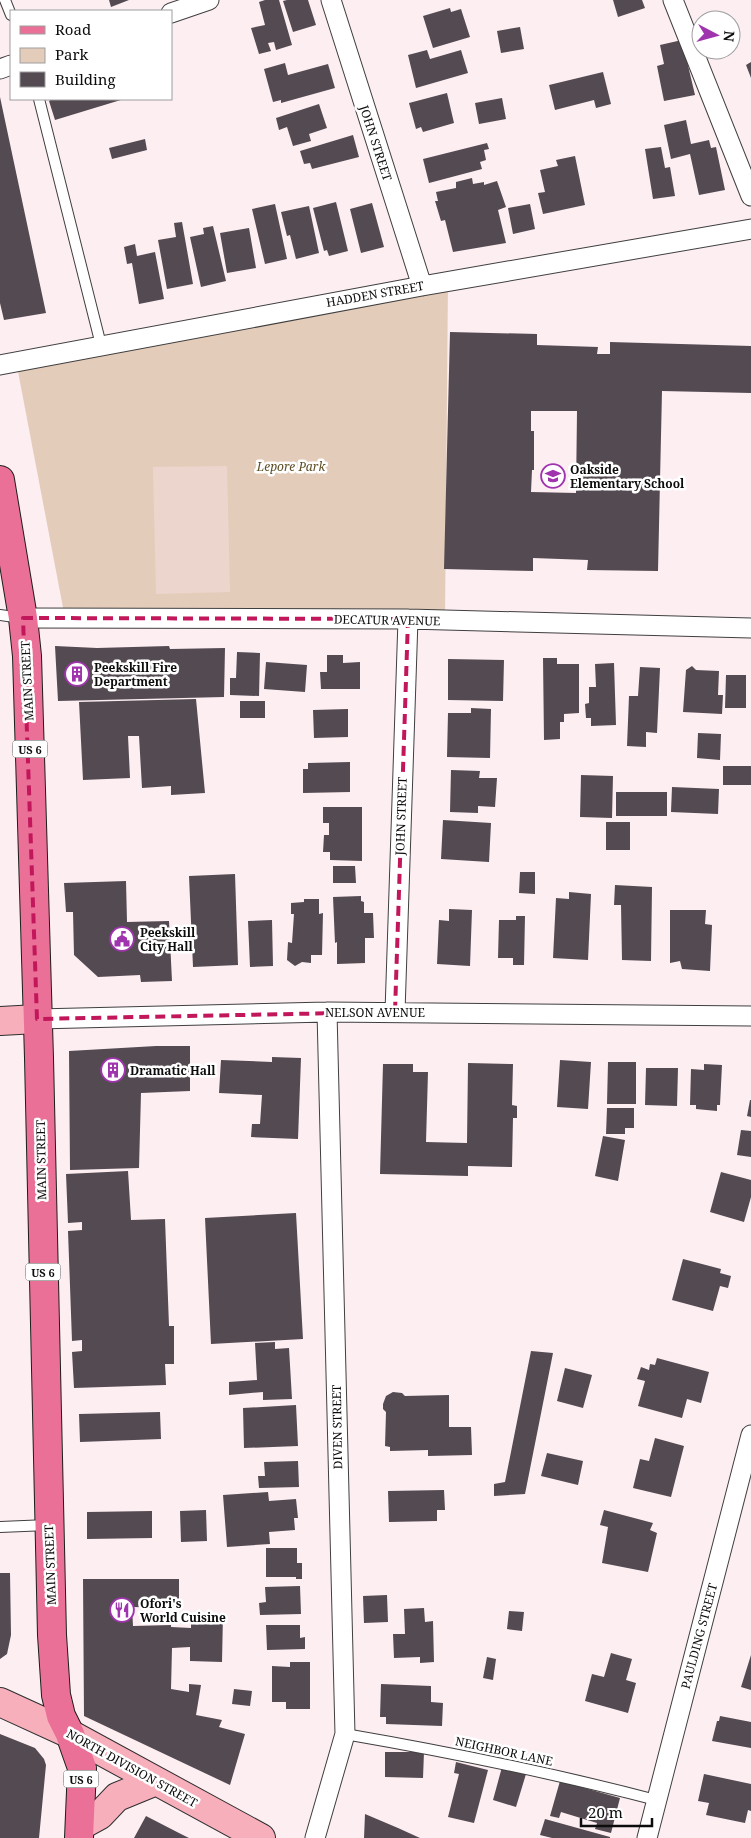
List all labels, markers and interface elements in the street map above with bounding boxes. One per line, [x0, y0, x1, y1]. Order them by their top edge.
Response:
legend [10, 10, 172, 100]
north arrow [691, 10, 741, 60]
text: Road [55, 19, 91, 39]
text: N [719, 30, 739, 43]
text: Park [55, 44, 89, 64]
text: Building [55, 69, 116, 89]
street label: JOHN STREET [355, 102, 396, 184]
street label: HADDEN STREET [325, 277, 426, 311]
park label: Lepore Park [256, 458, 326, 475]
place label: Oakside Elementary School [570, 461, 685, 492]
school or university icon: Oakside Elementary School [540, 463, 566, 489]
street label: DECATUR AVENUE [334, 611, 440, 629]
street label: MAIN STREET [16, 640, 38, 722]
place label: Peekskill Fire Department [94, 659, 177, 690]
building icon: Peekskill Fire Department [64, 661, 90, 687]
road number: US 6 [12, 741, 48, 758]
street label: JOHN STREET [391, 776, 411, 857]
place label: Peekskill City Hall [140, 924, 196, 955]
public building icon: Peekskill City Hall [109, 926, 135, 952]
street label: NELSON AVENUE [325, 1004, 425, 1021]
building icon: Dramatic Hall [100, 1057, 126, 1083]
place label: Dramatic Hall [130, 1062, 216, 1079]
street label: MAIN STREET [32, 1119, 50, 1200]
road number: US 6 [26, 1264, 60, 1280]
street label: DIVEN STREET [328, 1384, 346, 1470]
street label: MAIN STREET [40, 1524, 60, 1605]
street label: PAULDING STREET [677, 1581, 721, 1691]
place label: Ofori's World Cuisine [140, 1595, 226, 1626]
restaurant icon: Ofori's World Cuisine [109, 1597, 135, 1623]
street label: NORTH DIVISION STREET [63, 1725, 201, 1811]
street label: NEIGHBOR LANE [454, 1732, 554, 1770]
road number: US 6 [64, 1770, 98, 1788]
scale bar [581, 1796, 652, 1828]
text: 20 m [588, 1802, 623, 1822]

